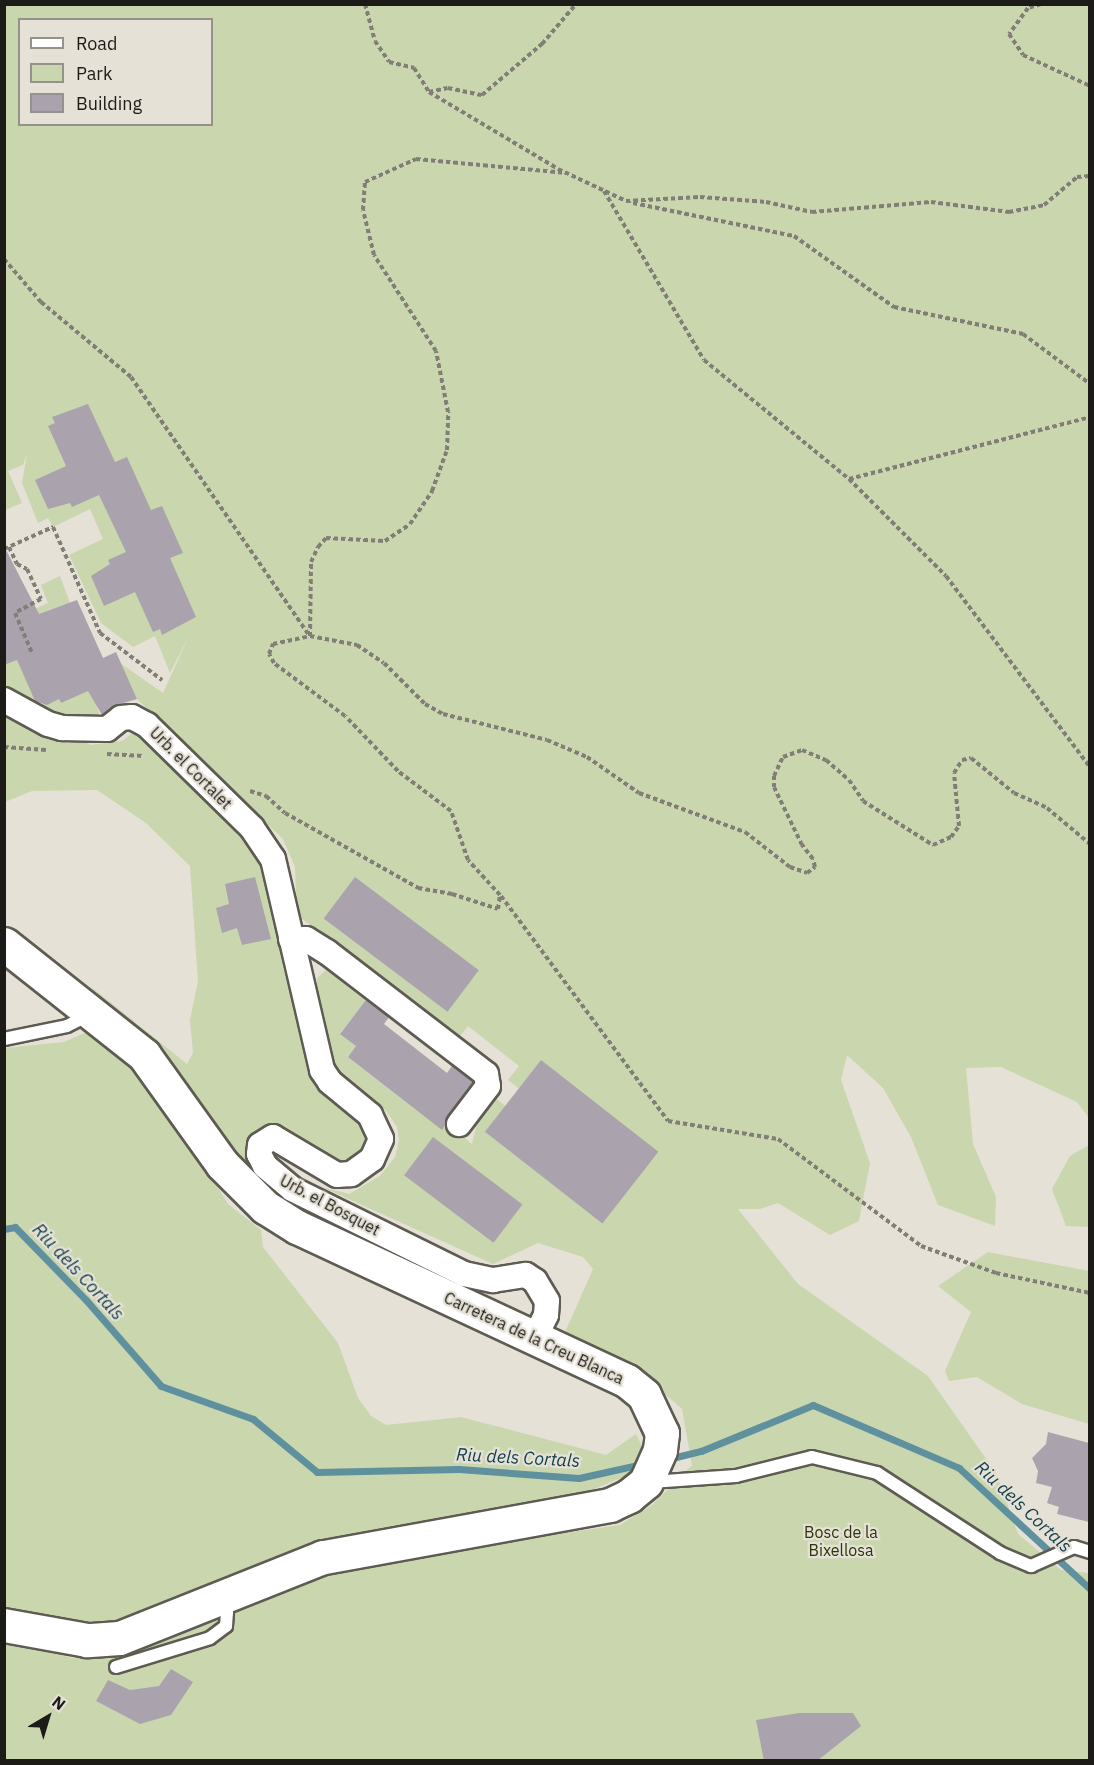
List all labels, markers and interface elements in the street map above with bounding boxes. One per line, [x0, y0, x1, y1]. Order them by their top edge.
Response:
legend [18, 18, 213, 126]
text: Road [76, 32, 117, 55]
text: Park [76, 62, 112, 85]
text: Building [76, 92, 142, 115]
street label: Urb. el Cortalet [146, 723, 236, 813]
street label: Urb. el Bosquet [277, 1171, 383, 1239]
water label: Riu dels Cortals [28, 1219, 128, 1325]
street label: Carretera de la Creu Blanca [441, 1288, 627, 1388]
water label: Riu dels Cortals [455, 1444, 581, 1472]
water label: Riu dels Cortals [970, 1457, 1076, 1557]
park label: Bosc de la Bixellosa [804, 1522, 878, 1560]
north arrow [18, 1687, 78, 1747]
text: N [48, 1691, 70, 1714]

